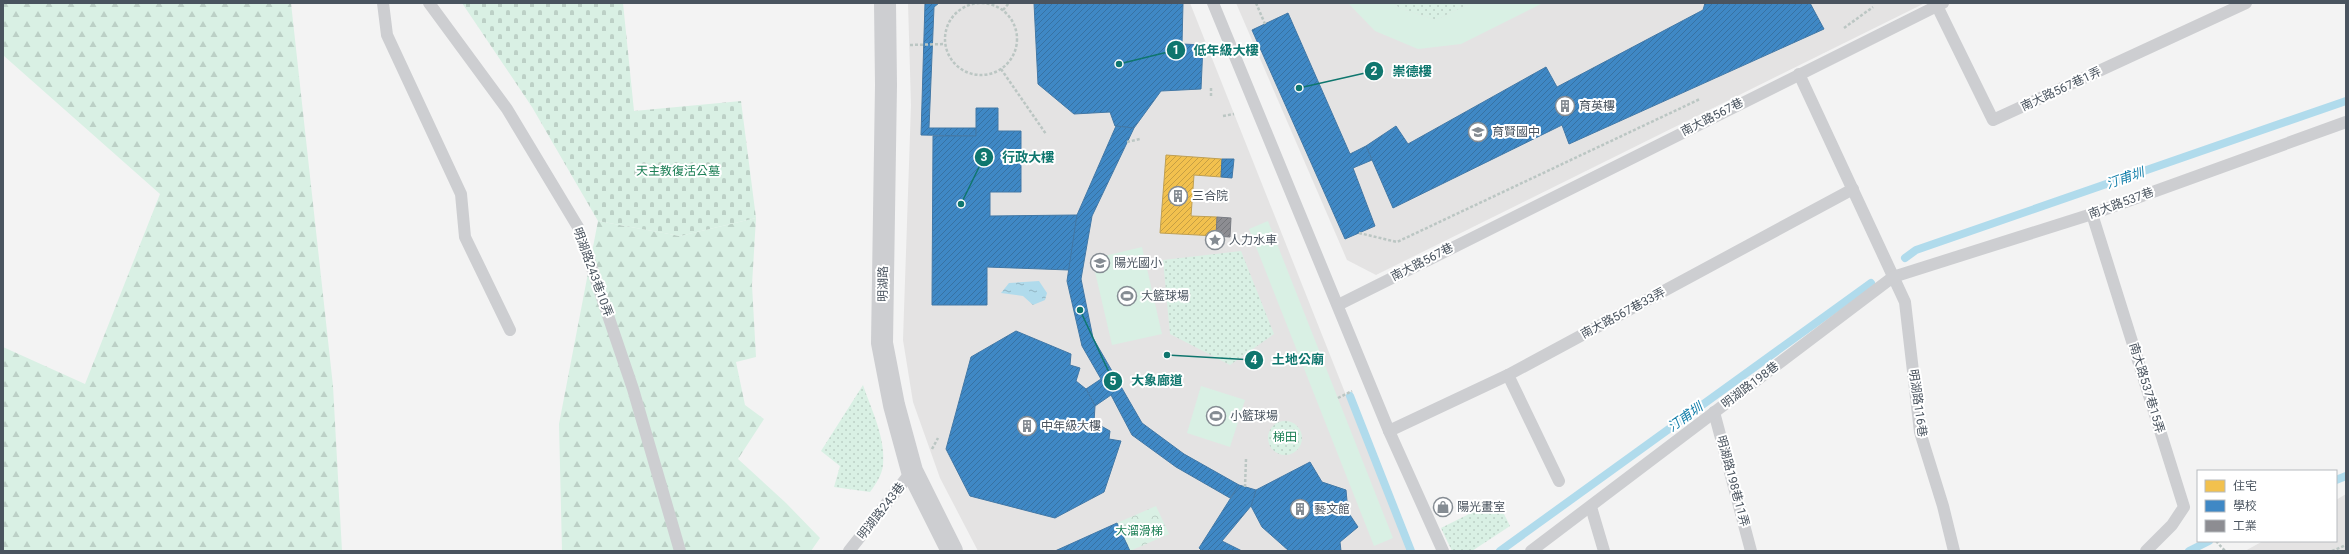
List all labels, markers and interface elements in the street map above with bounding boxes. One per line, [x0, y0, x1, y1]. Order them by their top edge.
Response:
callout: 低年級大樓 [1166, 38, 1267, 63]
text: 1 [1173, 43, 1179, 57]
text: 低年級大樓 [1193, 43, 1259, 58]
callout: 崇德樓 [1364, 59, 1439, 84]
text: 2 [1371, 64, 1378, 78]
text: 崇德樓 [1392, 64, 1432, 79]
street label: 南大路567巷1弄 [2019, 64, 2103, 114]
building icon: 育英樓 [1554, 95, 1576, 117]
street label: 南大路567巷 [1678, 95, 1746, 139]
place label: 育英樓 [1579, 99, 1615, 113]
school or university icon: 育賢國中 [1467, 121, 1489, 143]
place label: 育賢國中 [1492, 125, 1540, 139]
callout: 行政大樓 [974, 145, 1062, 170]
text: 3 [981, 150, 988, 164]
text: 行政大樓 [1002, 150, 1054, 165]
park label: 天主教復活公墓 [636, 164, 720, 178]
water label: 汀甫圳 [2104, 164, 2148, 191]
building icon: 三合院 [1167, 185, 1189, 207]
street label: 南大路537巷 [2087, 185, 2155, 221]
place label: 三合院 [1192, 189, 1228, 203]
street label: 明湖路243巷10弄 [570, 226, 616, 318]
place icon: 人力水車 [1204, 229, 1226, 251]
place label: 人力水車 [1229, 233, 1277, 247]
street label: 南大路567巷 [1388, 240, 1456, 284]
school or university icon: 陽光國小 [1089, 252, 1111, 274]
place label: 陽光國小 [1114, 256, 1162, 270]
street label: 明湖路 [876, 266, 890, 302]
sports icon: 大籃球場 [1116, 285, 1138, 307]
street label: 南大路567巷33弄 [1578, 285, 1668, 341]
place label: 大籃球場 [1141, 289, 1189, 303]
street label: 南大路537巷15弄 [2127, 341, 2167, 435]
callout: 土地公廟 [1244, 347, 1332, 372]
text: 土地公廟 [1272, 352, 1324, 367]
text: 4 [1251, 353, 1258, 367]
street label: 明湖路198巷 [1719, 359, 1781, 411]
callout: 大象廊道 [1103, 368, 1191, 393]
street label: 明湖路116巷 [1906, 368, 1930, 438]
text: 大象廊道 [1131, 373, 1183, 388]
text: 5 [1110, 374, 1117, 388]
water label: 汀甫圳 [1665, 398, 1707, 435]
sports icon: 小籃球場 [1205, 405, 1227, 427]
place label: 小籃球場 [1230, 409, 1278, 423]
building icon: 中年級大樓 [1016, 415, 1038, 437]
place label: 中年級大樓 [1041, 419, 1101, 433]
park label: 梯田 [1273, 430, 1297, 444]
street label: 明湖路198巷11弄 [1714, 434, 1752, 528]
legend [2197, 470, 2337, 542]
text: 住宅 [2233, 479, 2257, 493]
street label: 明湖路243巷 [854, 480, 908, 542]
shop icon: 陽光畫室 [1432, 496, 1454, 518]
building icon: 藝文館 [1289, 498, 1311, 520]
text: 學校 [2233, 499, 2257, 513]
place label: 陽光畫室 [1457, 500, 1505, 514]
place label: 藝文館 [1314, 502, 1350, 516]
text: 工業 [2233, 519, 2257, 533]
park label: 大溜滑梯 [1115, 524, 1163, 538]

